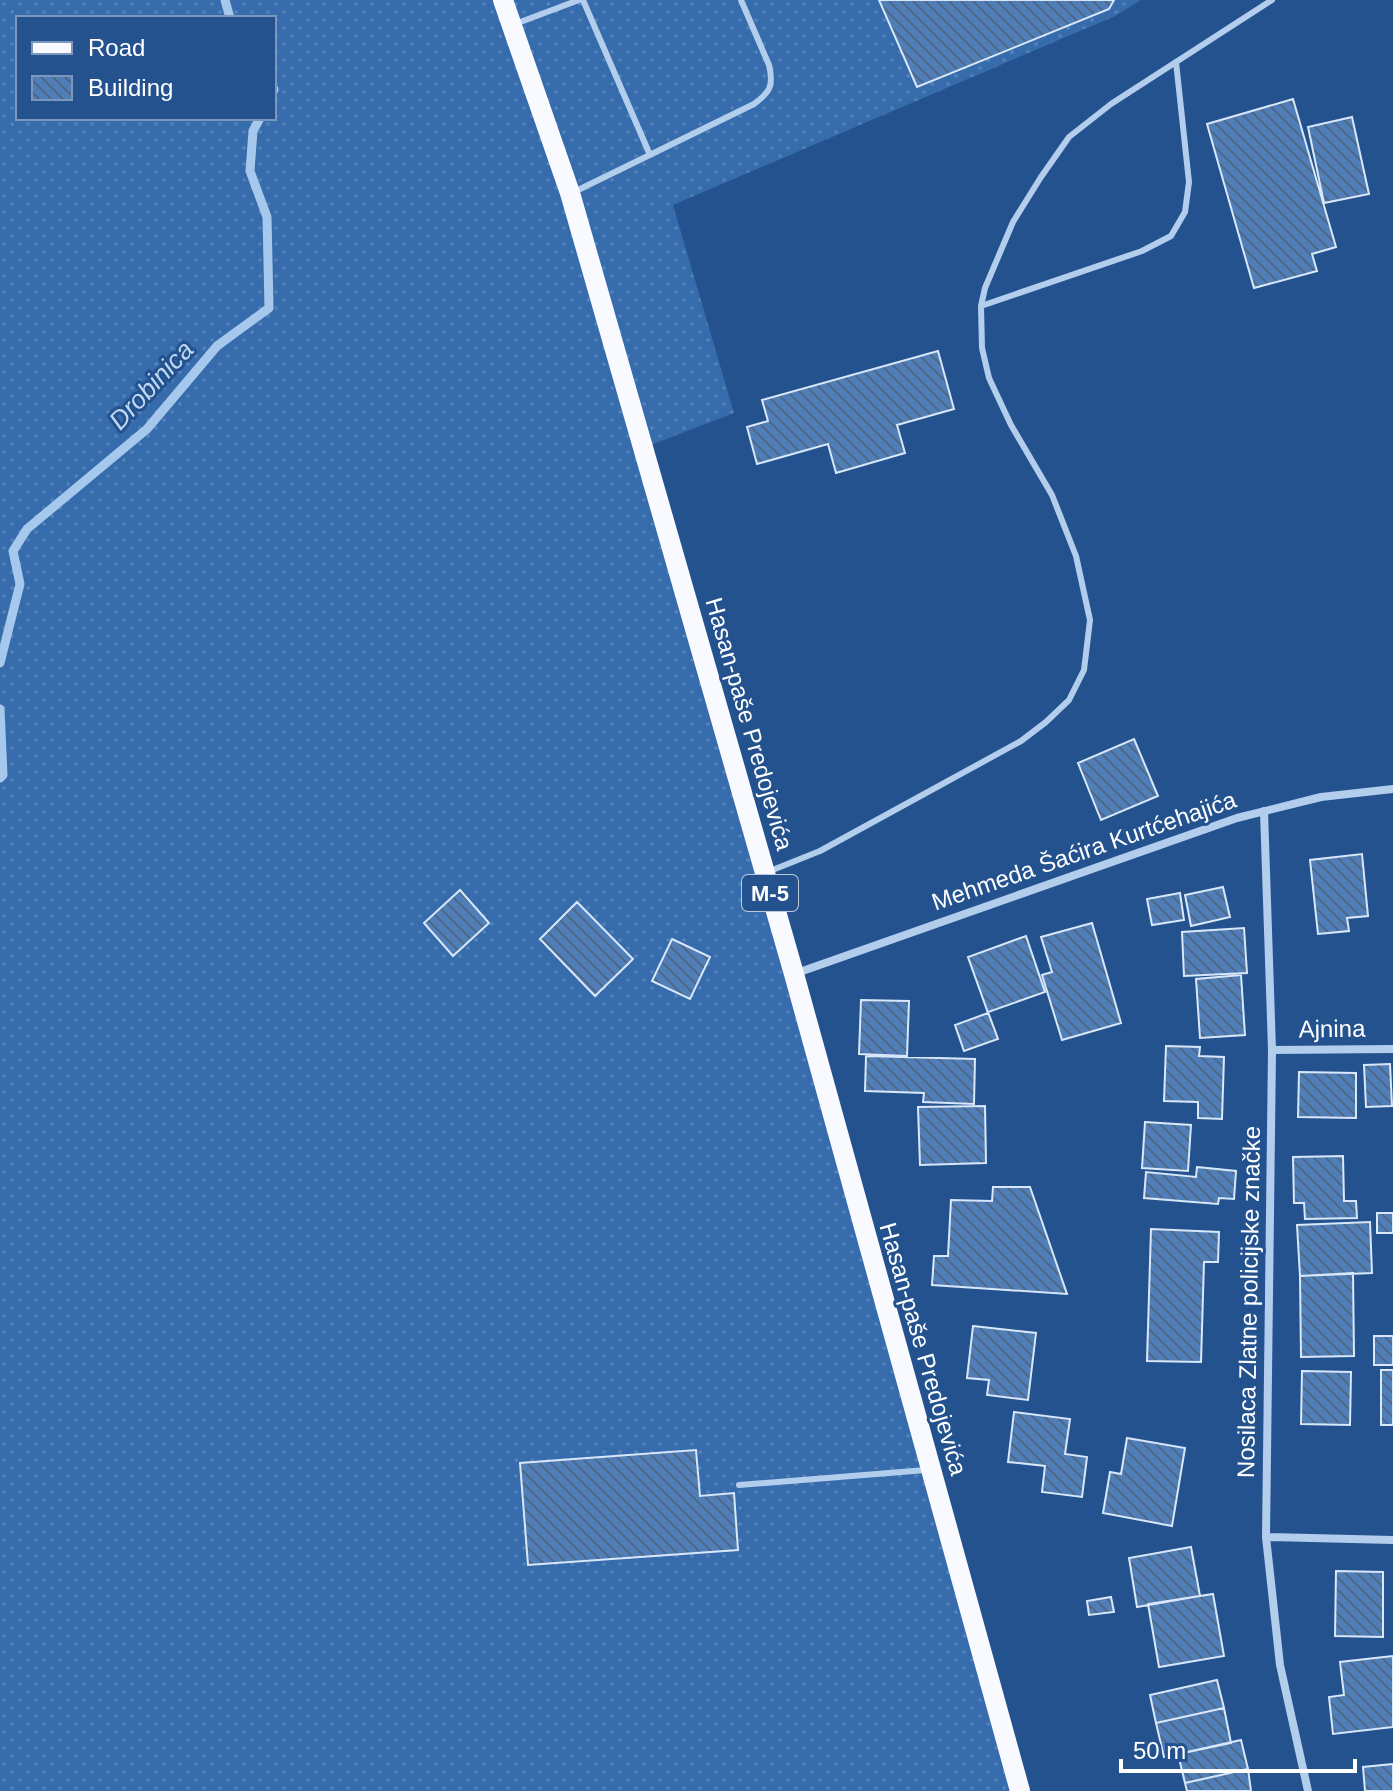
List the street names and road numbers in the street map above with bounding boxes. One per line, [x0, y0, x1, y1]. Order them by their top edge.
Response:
street label: Hasan-paše Predojevića [700, 594, 799, 854]
street label: Mehmeda Šaćira Kurtćehajića [928, 785, 1240, 915]
road number: M-5 [742, 875, 798, 911]
street label: Ajnina [1298, 1014, 1366, 1043]
street label: Nosilaca Zlatne policijske značke [1232, 1126, 1265, 1478]
street label: Hasan-paše Predojevića [874, 1219, 973, 1479]

